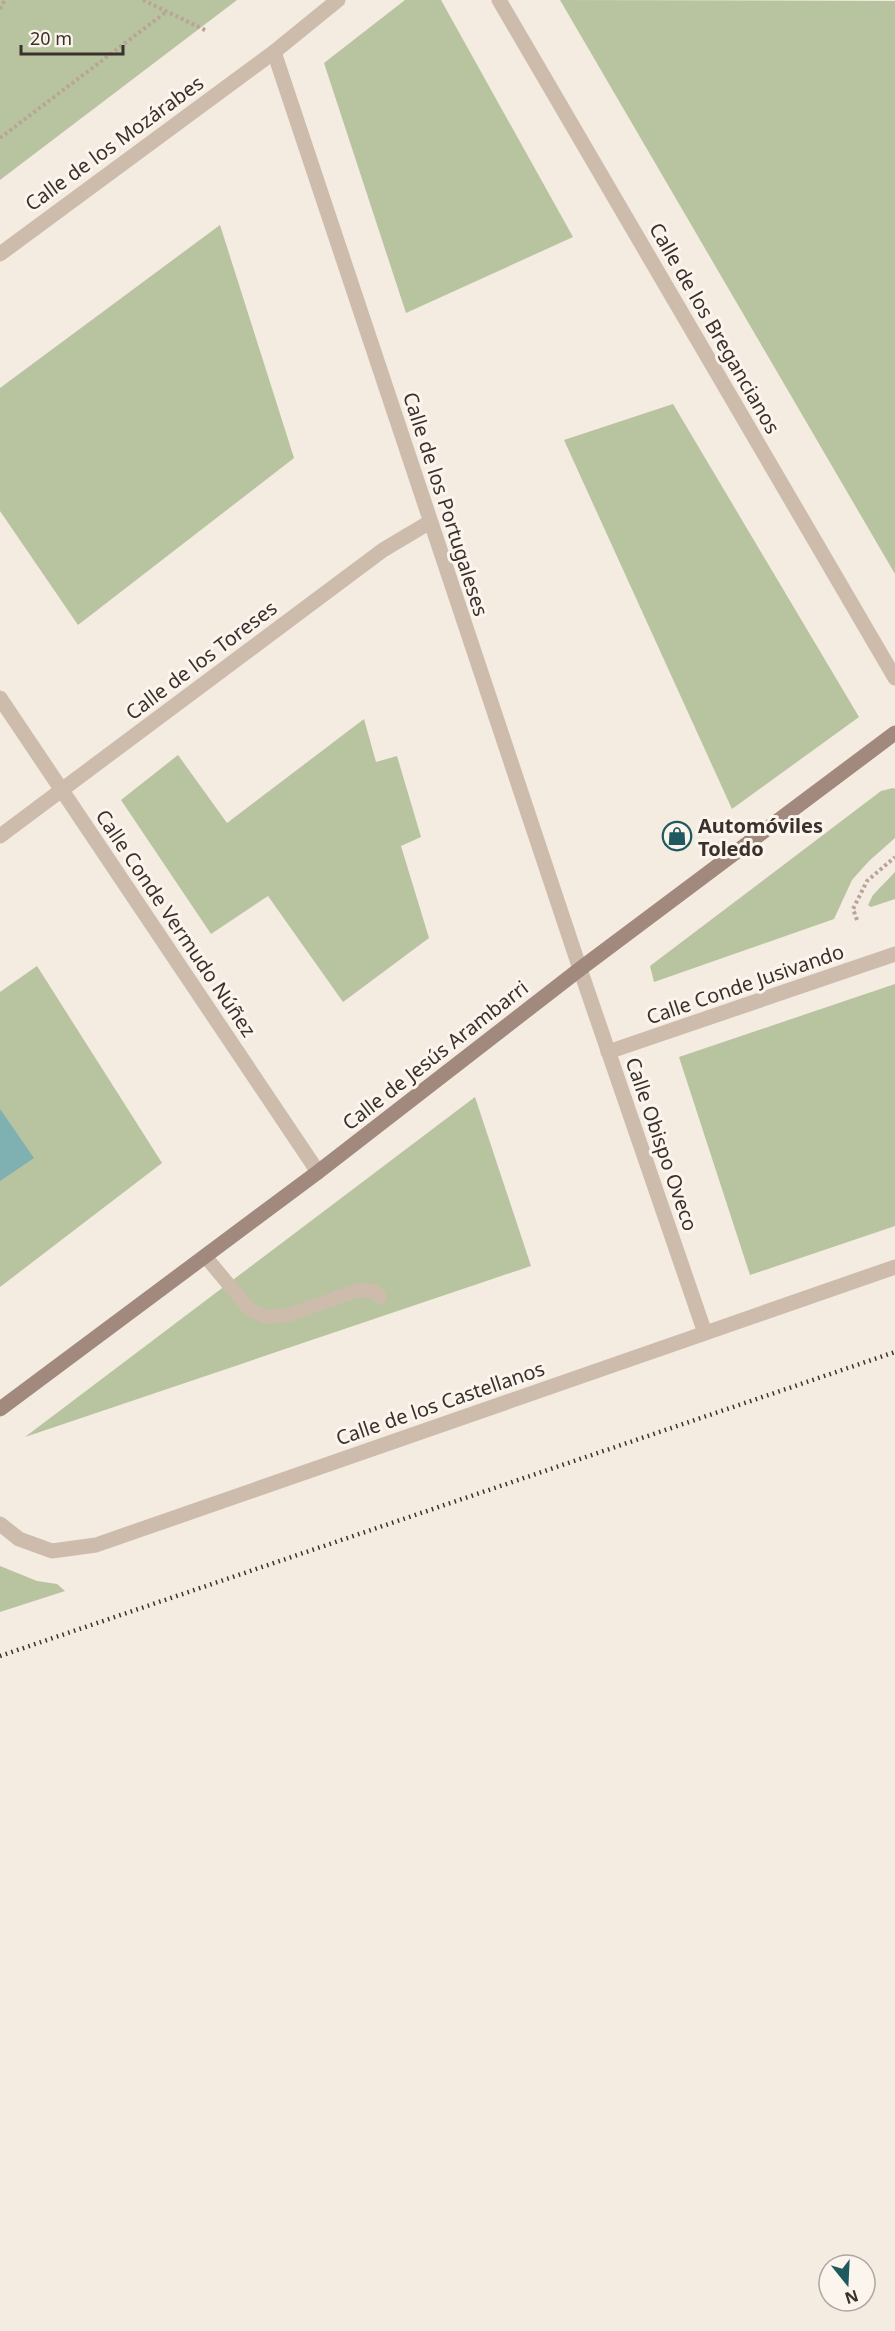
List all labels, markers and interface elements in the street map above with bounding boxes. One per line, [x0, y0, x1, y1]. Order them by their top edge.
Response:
scale bar [21, 18, 123, 56]
text: 20 m [30, 26, 72, 50]
street label: Calle de los Mozárabes [19, 69, 209, 217]
street label: Calle de los Bregancianos [643, 218, 787, 438]
street label: Calle de los Portugaleses [397, 389, 495, 619]
street label: Calle de los Toreses [120, 594, 282, 726]
street label: Calle Conde Vermudo Núñez [90, 804, 262, 1042]
place label: Automóviles Toledo [698, 812, 823, 862]
shop icon: Automóviles Toledo [661, 820, 693, 852]
street label: Calle Conde Jusivando [643, 937, 847, 1031]
street label: Calle de Jesús Arambarri [337, 974, 533, 1136]
street label: Calle Obispo Oveco [620, 1054, 704, 1234]
street label: Calle de los Castellanos [332, 1355, 548, 1451]
north arrow [817, 2253, 877, 2313]
text: N [842, 2285, 861, 2310]

